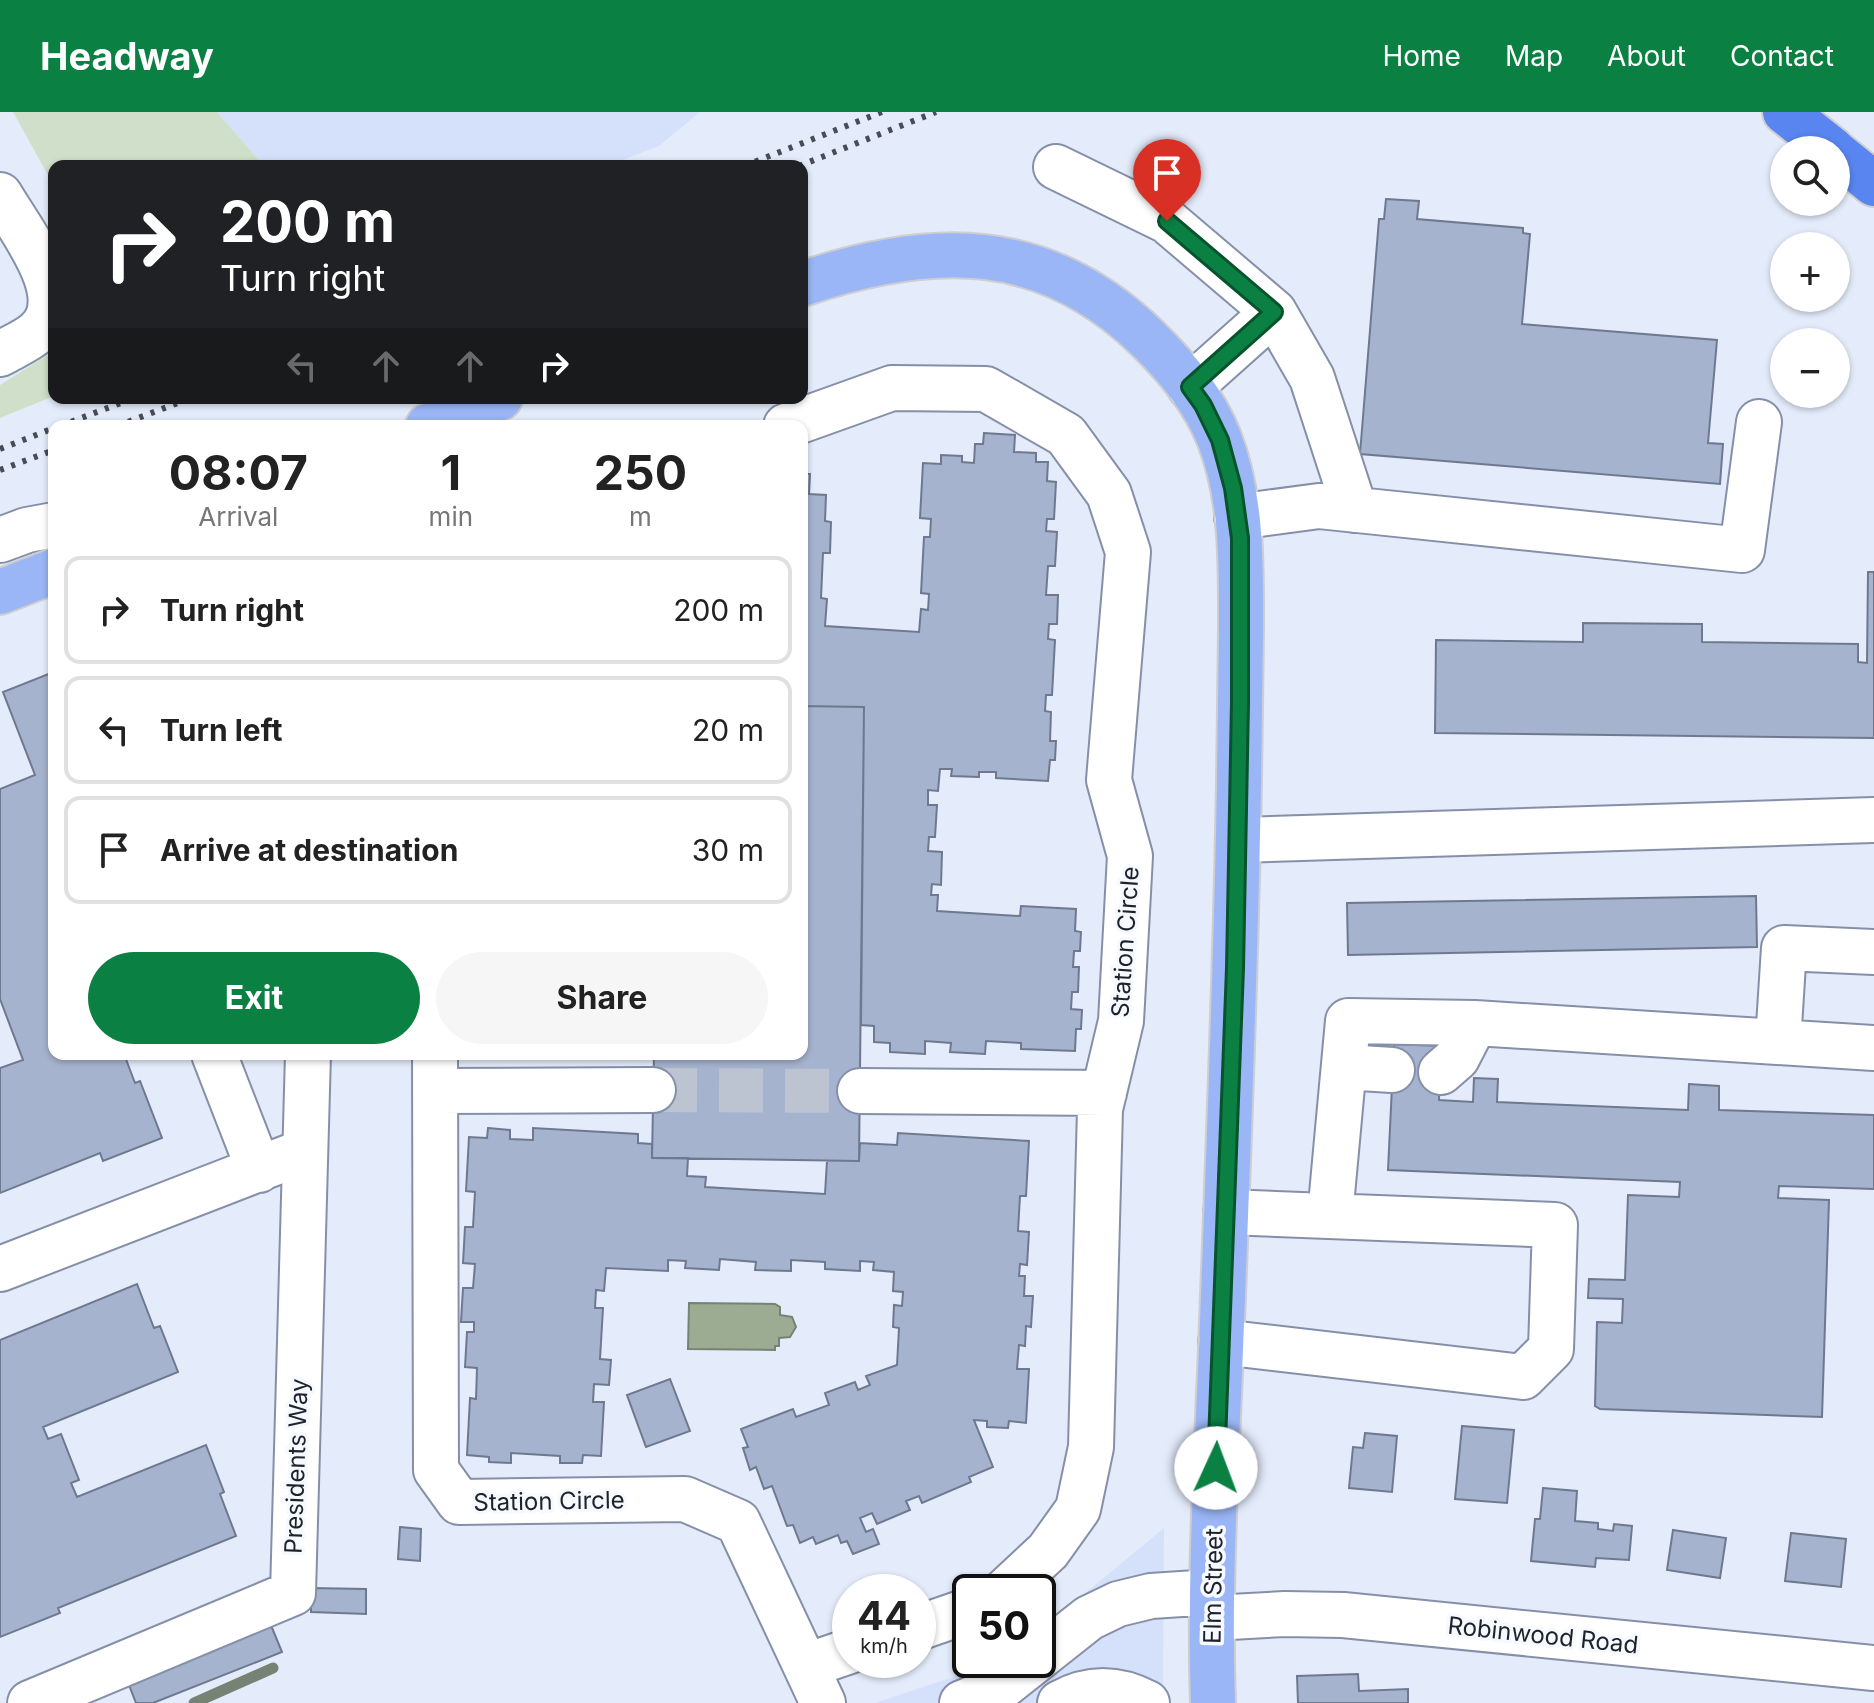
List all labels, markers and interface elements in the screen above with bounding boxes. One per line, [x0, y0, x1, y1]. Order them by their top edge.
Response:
text: Headway [40, 33, 214, 79]
text: Home [1382, 39, 1461, 73]
text: Map [1505, 39, 1563, 73]
text: About [1607, 39, 1686, 73]
text: Contact [1730, 39, 1834, 73]
map controls [1770, 136, 1850, 408]
button: search [1770, 136, 1850, 216]
pin [1133, 139, 1201, 221]
icon: arrive [1145, 151, 1189, 195]
text: 200 m [220, 188, 395, 256]
icon: right [88, 192, 192, 296]
button: + [1770, 232, 1850, 312]
text: Turn right [220, 256, 385, 300]
button: − [1770, 328, 1850, 408]
icon: left [280, 344, 324, 388]
icon: ahead [364, 344, 408, 388]
icon: ahead [448, 344, 492, 388]
icon: right [532, 344, 576, 388]
text: 08:07 [169, 443, 308, 502]
text: 1 [440, 443, 461, 502]
text: 250 [594, 443, 687, 502]
text: Arrival [198, 501, 278, 532]
text: min [429, 501, 473, 532]
text: m [629, 501, 652, 532]
icon: right [92, 588, 136, 632]
text: Turn right [160, 592, 304, 628]
text: 200 m [673, 592, 764, 628]
icon: left [92, 708, 136, 752]
text: Turn left [160, 712, 282, 748]
text: 20 m [692, 712, 764, 748]
icon: arrive [92, 828, 136, 872]
text: Arrive at destination [160, 832, 458, 868]
text: 30 m [692, 832, 764, 868]
street label: Station Circle [1105, 866, 1145, 1018]
button: Exit [88, 952, 420, 1044]
button: Share [436, 952, 768, 1044]
street label: Presidents Way [278, 1378, 314, 1554]
position arrow [1174, 1426, 1258, 1510]
street label: Station Circle [473, 1485, 625, 1517]
street label: Elm Street [1197, 1528, 1229, 1644]
speed limit sign: 50 [952, 1574, 1056, 1678]
text: 44 [857, 1591, 911, 1640]
street label: Robinwood Road [1446, 1611, 1640, 1659]
text: km/h [860, 1634, 908, 1658]

